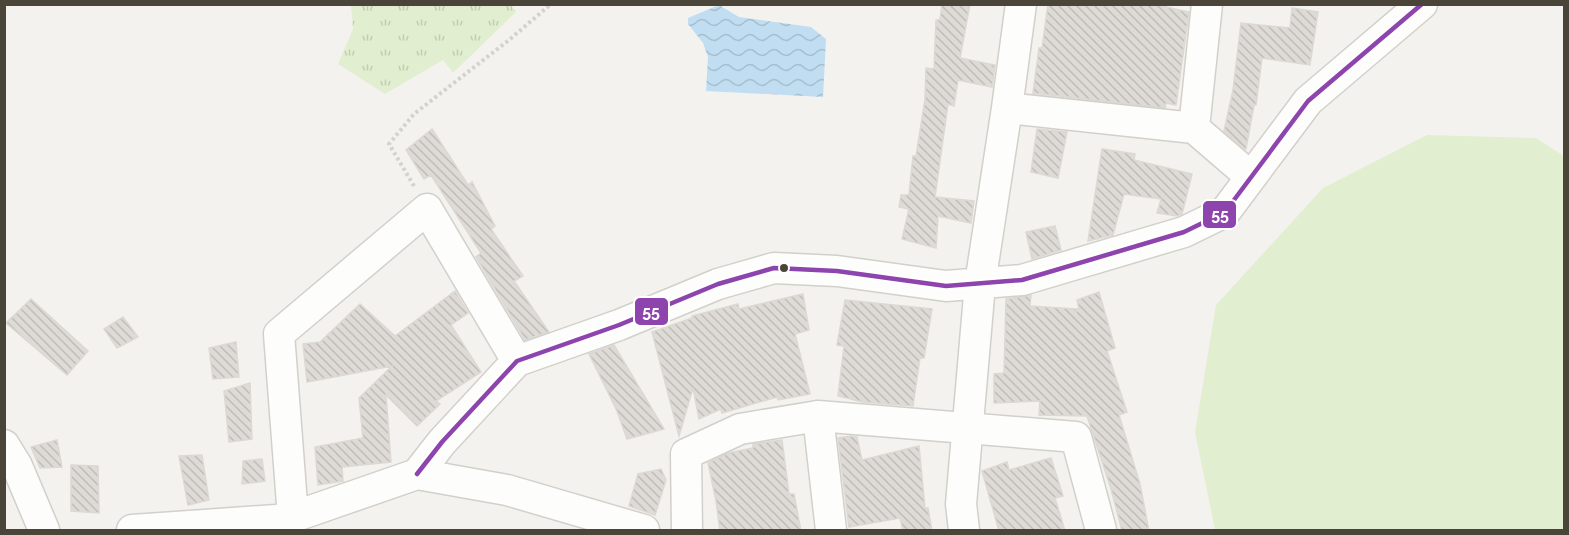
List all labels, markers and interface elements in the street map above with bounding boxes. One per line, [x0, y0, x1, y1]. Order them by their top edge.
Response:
line badge: 55 [1202, 200, 1237, 229]
text: 55 [1211, 205, 1229, 224]
unlabelled marker [778, 262, 790, 274]
line badge: 55 [634, 297, 669, 326]
text: 55 [642, 302, 660, 321]

